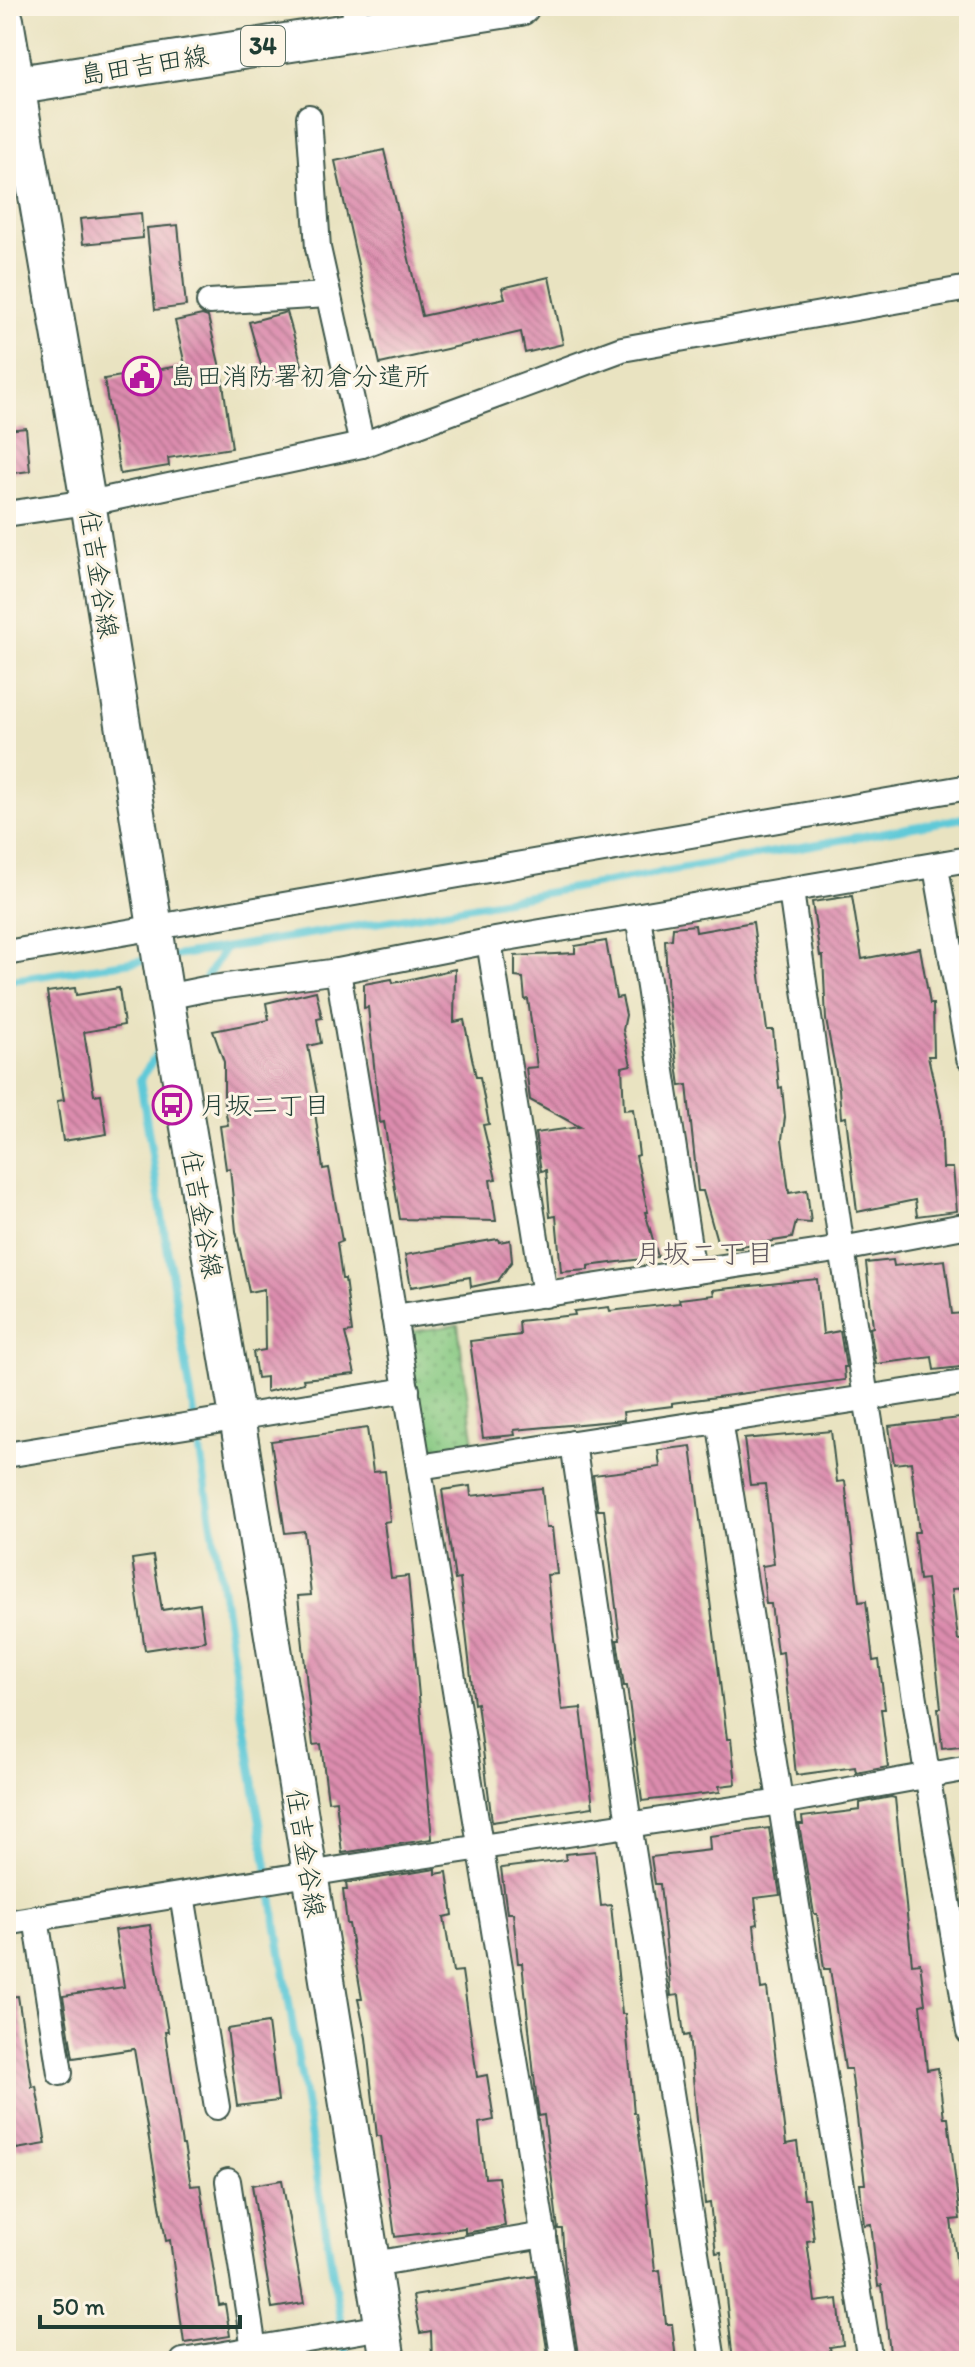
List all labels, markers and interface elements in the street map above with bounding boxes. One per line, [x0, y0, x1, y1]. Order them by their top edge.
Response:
road number: 34 [241, 26, 285, 66]
street label: 島田吉田線 [77, 39, 211, 91]
public building icon: 島田消防署初倉分遣所 [121, 355, 163, 397]
place label: 島田消防署初倉分遣所 [170, 360, 430, 392]
street label: 住吉金谷線 [73, 507, 125, 641]
bus stop icon: 月坂二丁目 [151, 1084, 193, 1126]
place label: 月坂二丁目 [200, 1089, 330, 1121]
street label: 住吉金谷線 [175, 1147, 229, 1281]
district label: 月坂二丁目 [634, 1236, 774, 1270]
street label: 住吉金谷線 [280, 1786, 332, 1920]
scale bar [40, 2279, 240, 2329]
text: 50 m [52, 2292, 105, 2321]

